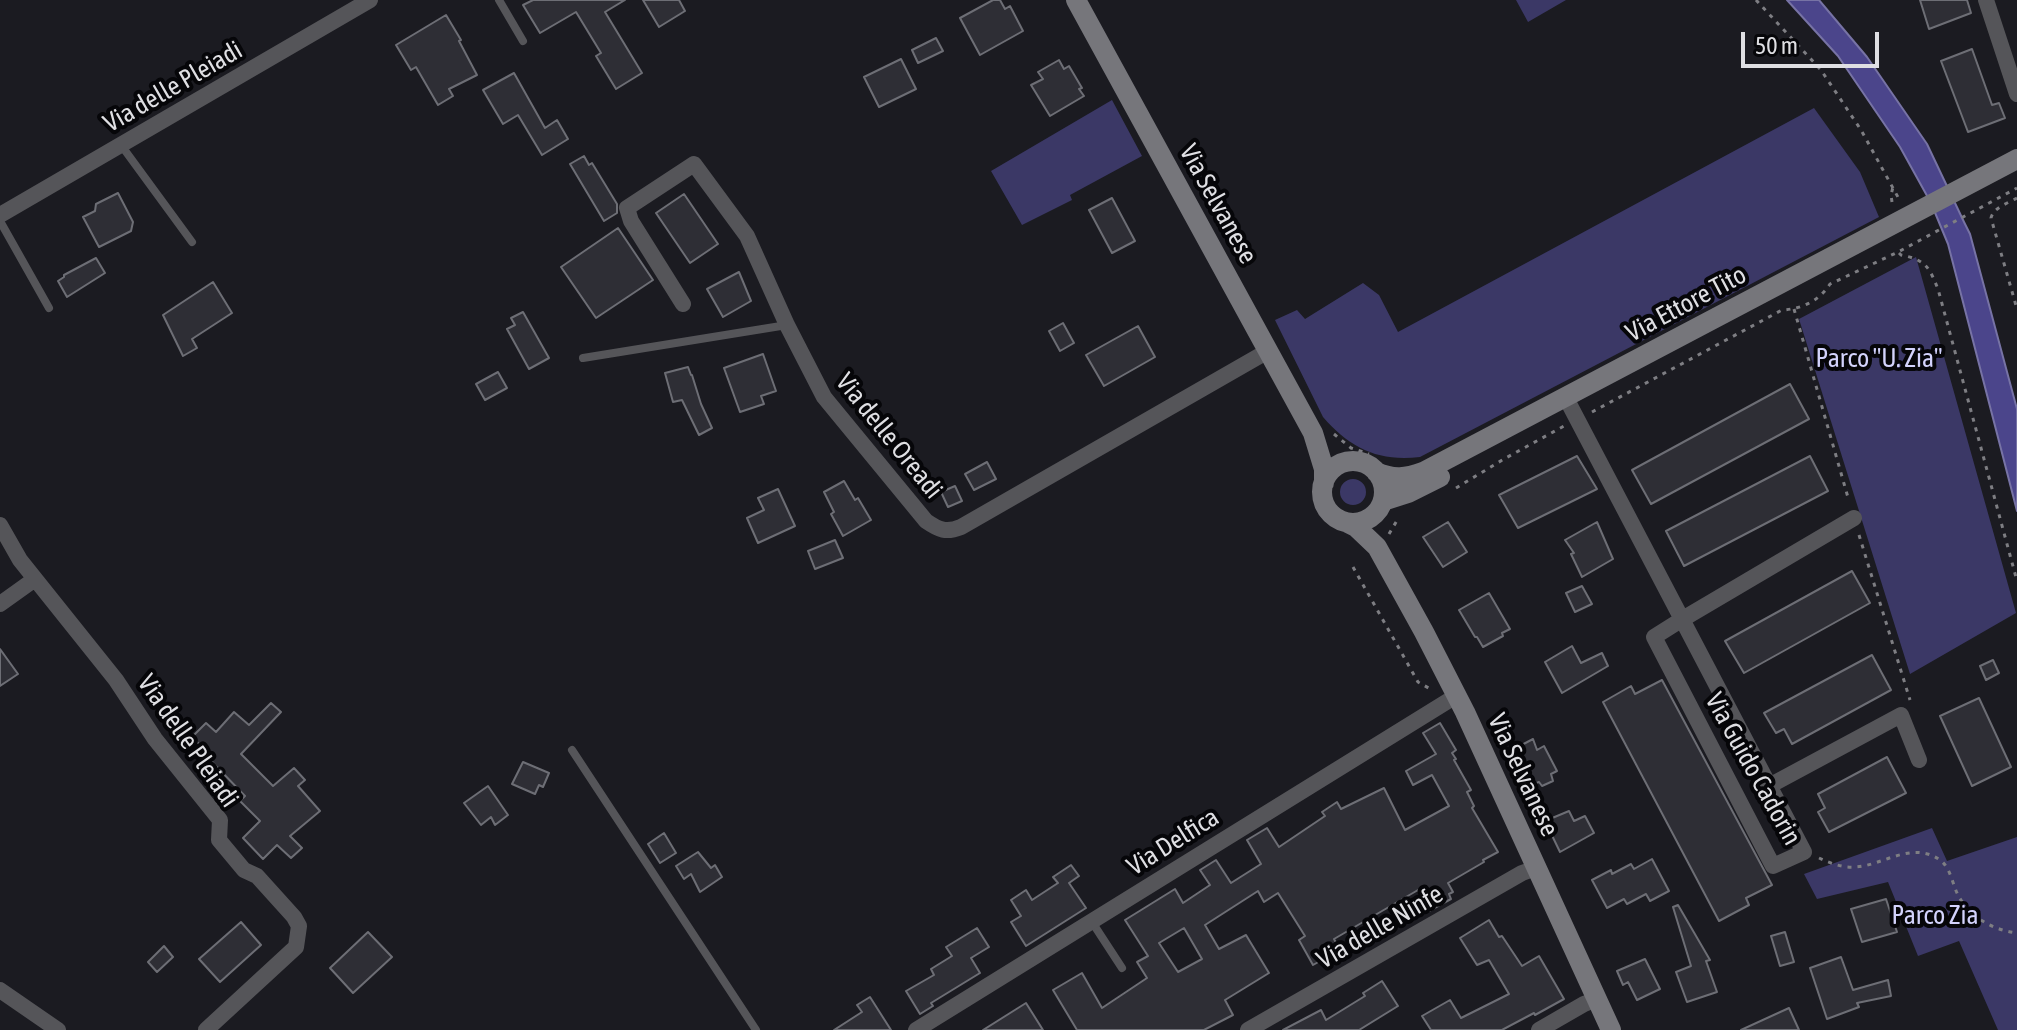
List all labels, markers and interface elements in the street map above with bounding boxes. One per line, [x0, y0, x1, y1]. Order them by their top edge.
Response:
scale bar [1745, 16, 1883, 66]
text: 50 m [1755, 32, 1798, 59]
street label: Via delle Pleiadi [98, 35, 248, 139]
street label: Via Selvanese [1172, 139, 1264, 269]
street label: Via Ettore Tito [1621, 259, 1751, 349]
park label: Parco "U. Zia" [1815, 343, 1943, 375]
street label: Via delle Oreadi [829, 367, 949, 505]
street label: Via delle Pleiadi [131, 669, 245, 813]
street label: Via Guido Cadorin [1698, 687, 1808, 851]
street label: Via Selvanese [1481, 709, 1565, 841]
street label: Via Delfica [1121, 802, 1225, 882]
street label: Via delle Ninfe [1311, 878, 1449, 976]
park label: Parco Zia [1891, 900, 1979, 932]

